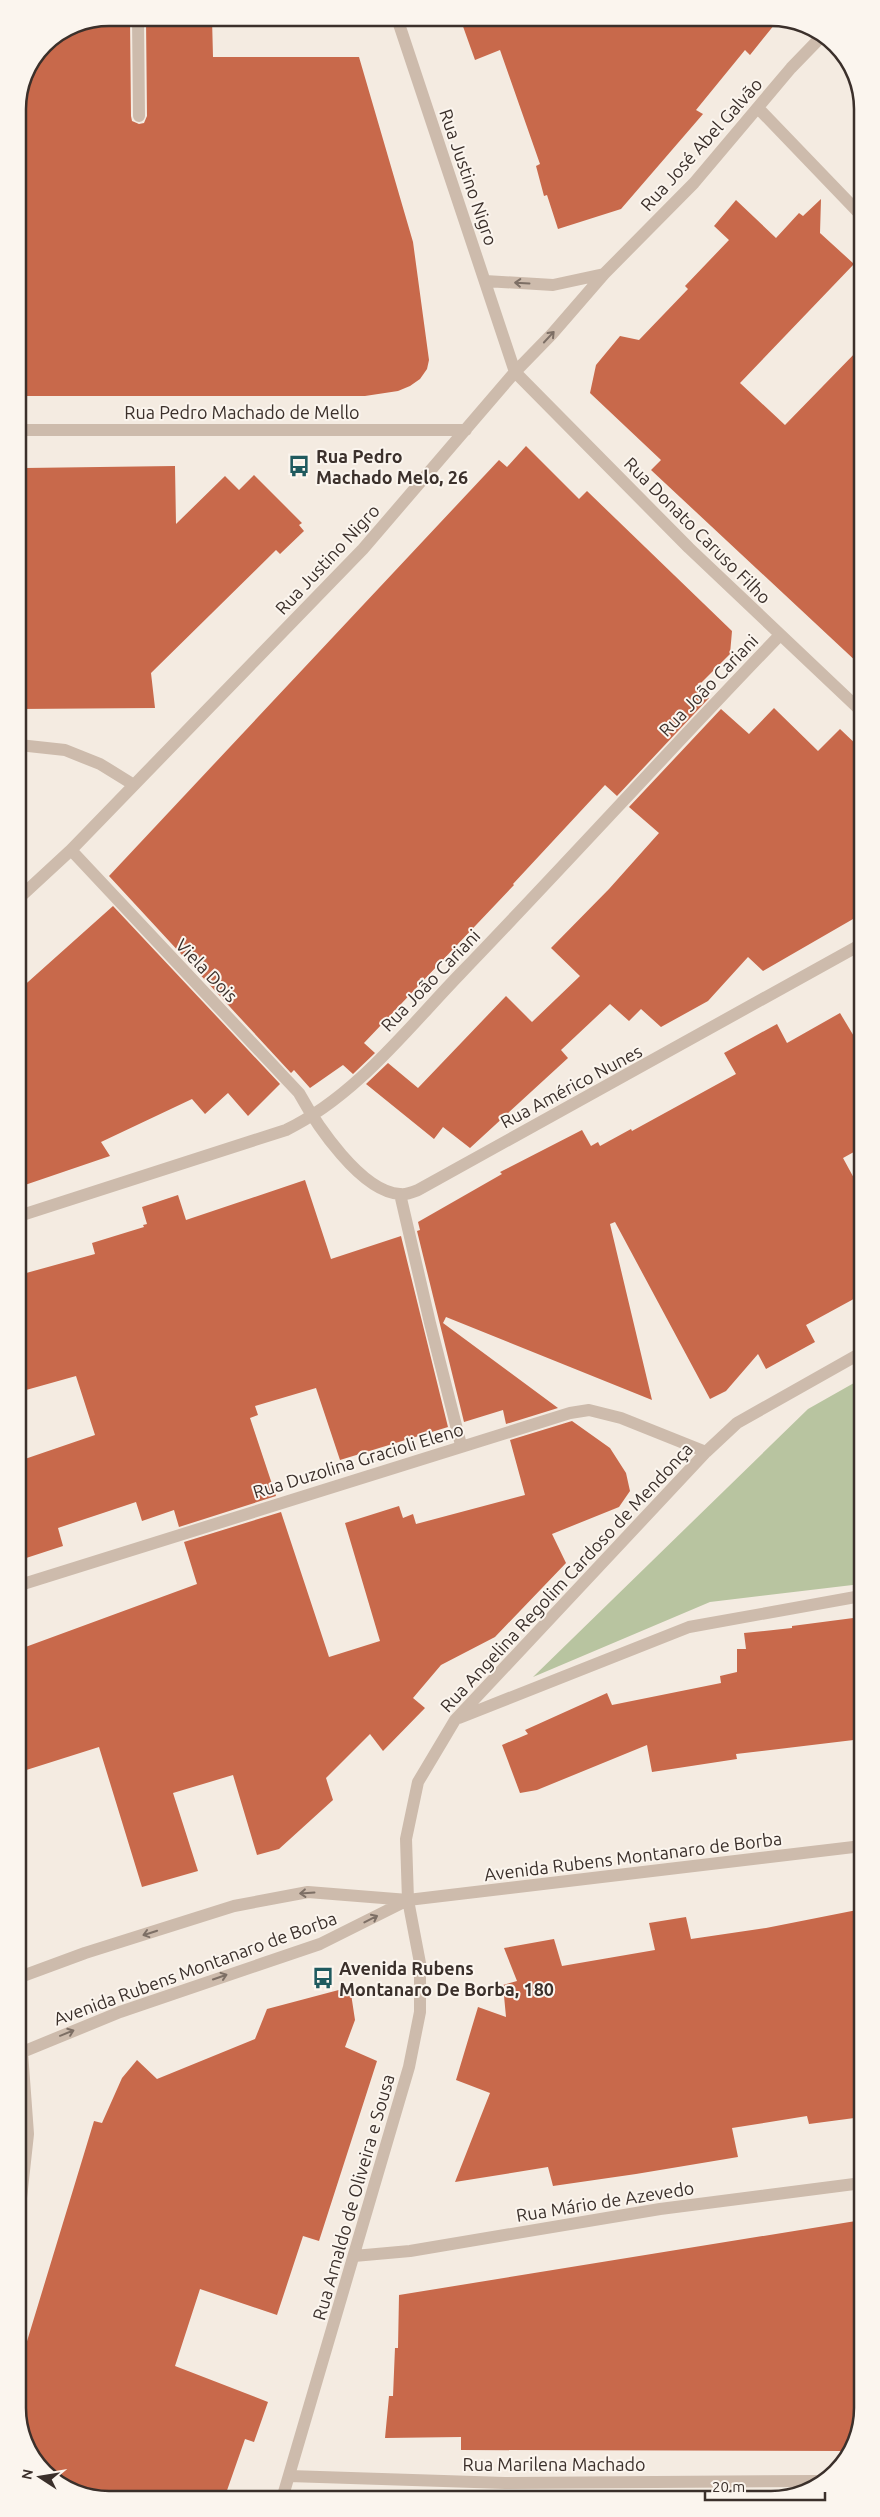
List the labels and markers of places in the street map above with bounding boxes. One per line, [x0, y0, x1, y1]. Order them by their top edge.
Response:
place label: Rua Pedro Machado Melo, 26 [316, 446, 468, 487]
bus stop icon: Rua Pedro Machado Melo, 26 [286, 453, 312, 479]
place label: Avenida Rubens Montanaro De Borba, 180 [339, 1958, 554, 1999]
bus stop icon: Avenida Rubens Montanaro De Borba, 180 [310, 1965, 336, 1991]

